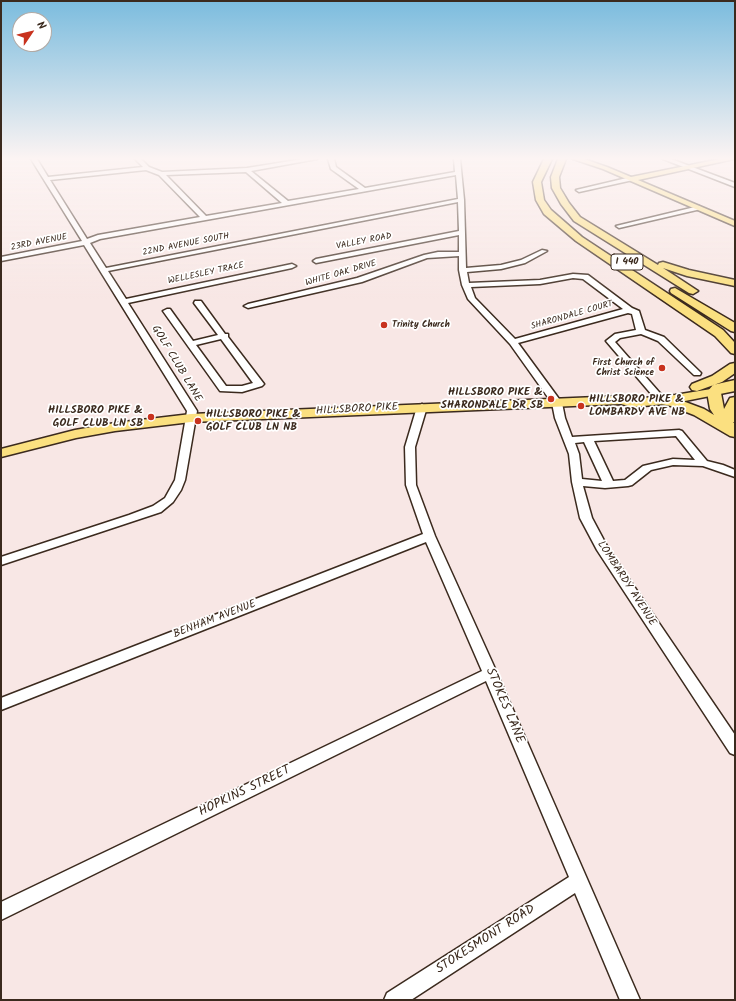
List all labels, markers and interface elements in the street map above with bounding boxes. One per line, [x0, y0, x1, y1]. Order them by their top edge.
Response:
north arrow [12, 12, 52, 52]
text: N [32, 18, 50, 34]
street label: 22ND AVENUE SOUTH [142, 231, 230, 259]
street label: VALLEY ROAD [335, 231, 393, 253]
street label: 23RD AVENUE [10, 232, 68, 254]
road number: I 440 [611, 254, 643, 270]
street label: WHITE OAK DRIVE [304, 259, 378, 289]
street label: WELLESLEY TRACE [167, 261, 245, 287]
street label: SHARONDALE COURT [530, 299, 614, 333]
marker: Trinity Church [379, 320, 389, 330]
place label: Trinity Church [392, 320, 450, 330]
street label: GOLF CLUB LANE [148, 323, 204, 405]
place label: First Church of Christ Science [593, 358, 654, 379]
marker: First Church of Christ Science [657, 363, 667, 373]
place label: HILLSBORO PIKE & SHARONDALE DR SB [441, 386, 543, 412]
place label: HILLSBORO PIKE & LOMBARDY AVE NB [589, 393, 685, 419]
marker: HILLSBORO PIKE & SHARONDALE DR SB [546, 394, 556, 404]
street label: HILLSBORO PIKE [316, 401, 398, 419]
marker: HILLSBORO PIKE & LOMBARDY AVE NB [576, 401, 586, 411]
place label: HILLSBORO PIKE & GOLF CLUB LN SB [48, 404, 143, 430]
place label: HILLSBORO PIKE & GOLF CLUB LN NB [206, 408, 301, 434]
marker: HILLSBORO PIKE & GOLF CLUB LN SB [146, 412, 156, 422]
marker: HILLSBORO PIKE & GOLF CLUB LN NB [193, 416, 203, 426]
street label: LOMBARDY AVENUE [594, 539, 658, 629]
street label: BENHAM AVENUE [172, 598, 258, 642]
street label: STOKES LANE [481, 666, 527, 746]
street label: HOPKINS STREET [197, 763, 293, 821]
street label: STOKESMONT ROAD [434, 902, 538, 978]

